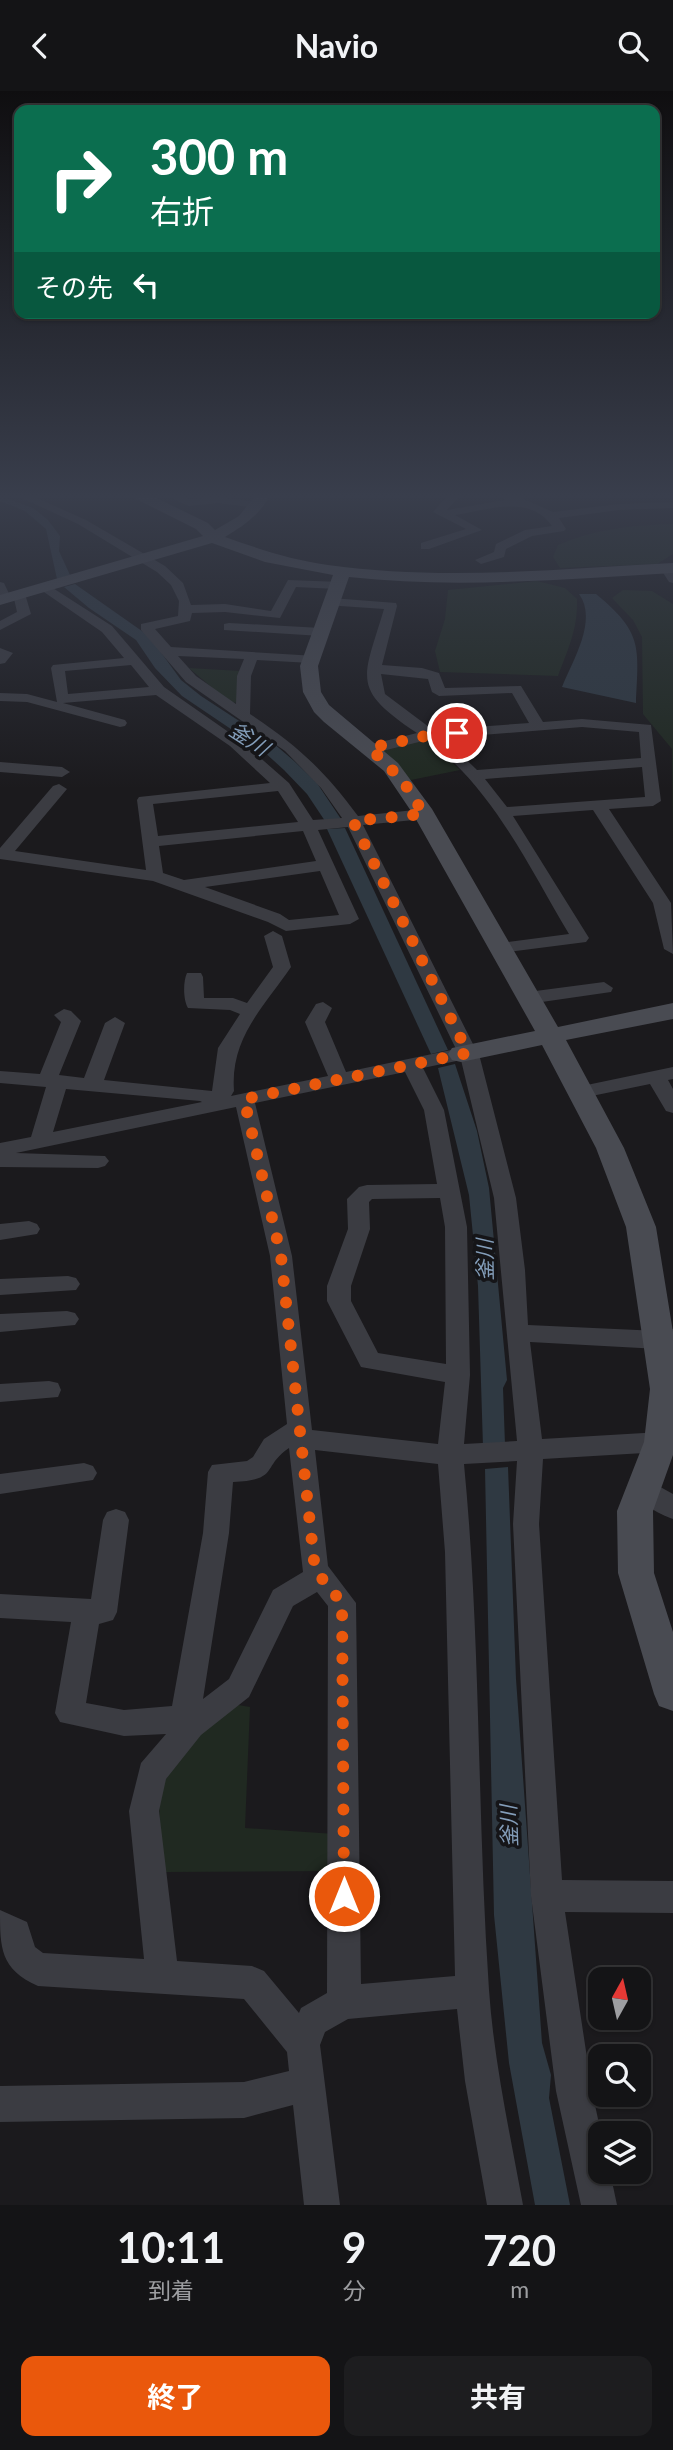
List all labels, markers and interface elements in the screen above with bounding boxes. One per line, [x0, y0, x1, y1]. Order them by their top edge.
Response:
text: Navio [295, 26, 378, 65]
icon: back [21, 27, 59, 65]
icon: search [614, 27, 652, 65]
text: 300 m [150, 127, 288, 185]
icon: right [35, 133, 126, 224]
text: 右折 [150, 191, 214, 230]
icon: left [127, 266, 165, 304]
text: その先 [35, 271, 113, 303]
pin [427, 703, 487, 763]
icon: arrive [438, 714, 476, 752]
water label: 釜川 [226, 716, 276, 761]
water label: 釜川 [471, 1237, 497, 1281]
water label: 釜川 [495, 1803, 521, 1847]
position arrow [307, 1859, 381, 1933]
north arrow [588, 1967, 651, 2030]
map controls [588, 1967, 651, 2184]
button: search [588, 2044, 651, 2107]
button: layers [588, 2121, 651, 2184]
text: 10:11 [117, 2222, 225, 2272]
text: 9 [342, 2222, 366, 2272]
text: 720 [483, 2225, 556, 2275]
text: m [510, 2275, 529, 2303]
text: 到着 [148, 2276, 194, 2304]
text: 分 [343, 2276, 366, 2304]
button: 終了 [21, 2356, 330, 2436]
button: 共有 [344, 2356, 652, 2436]

